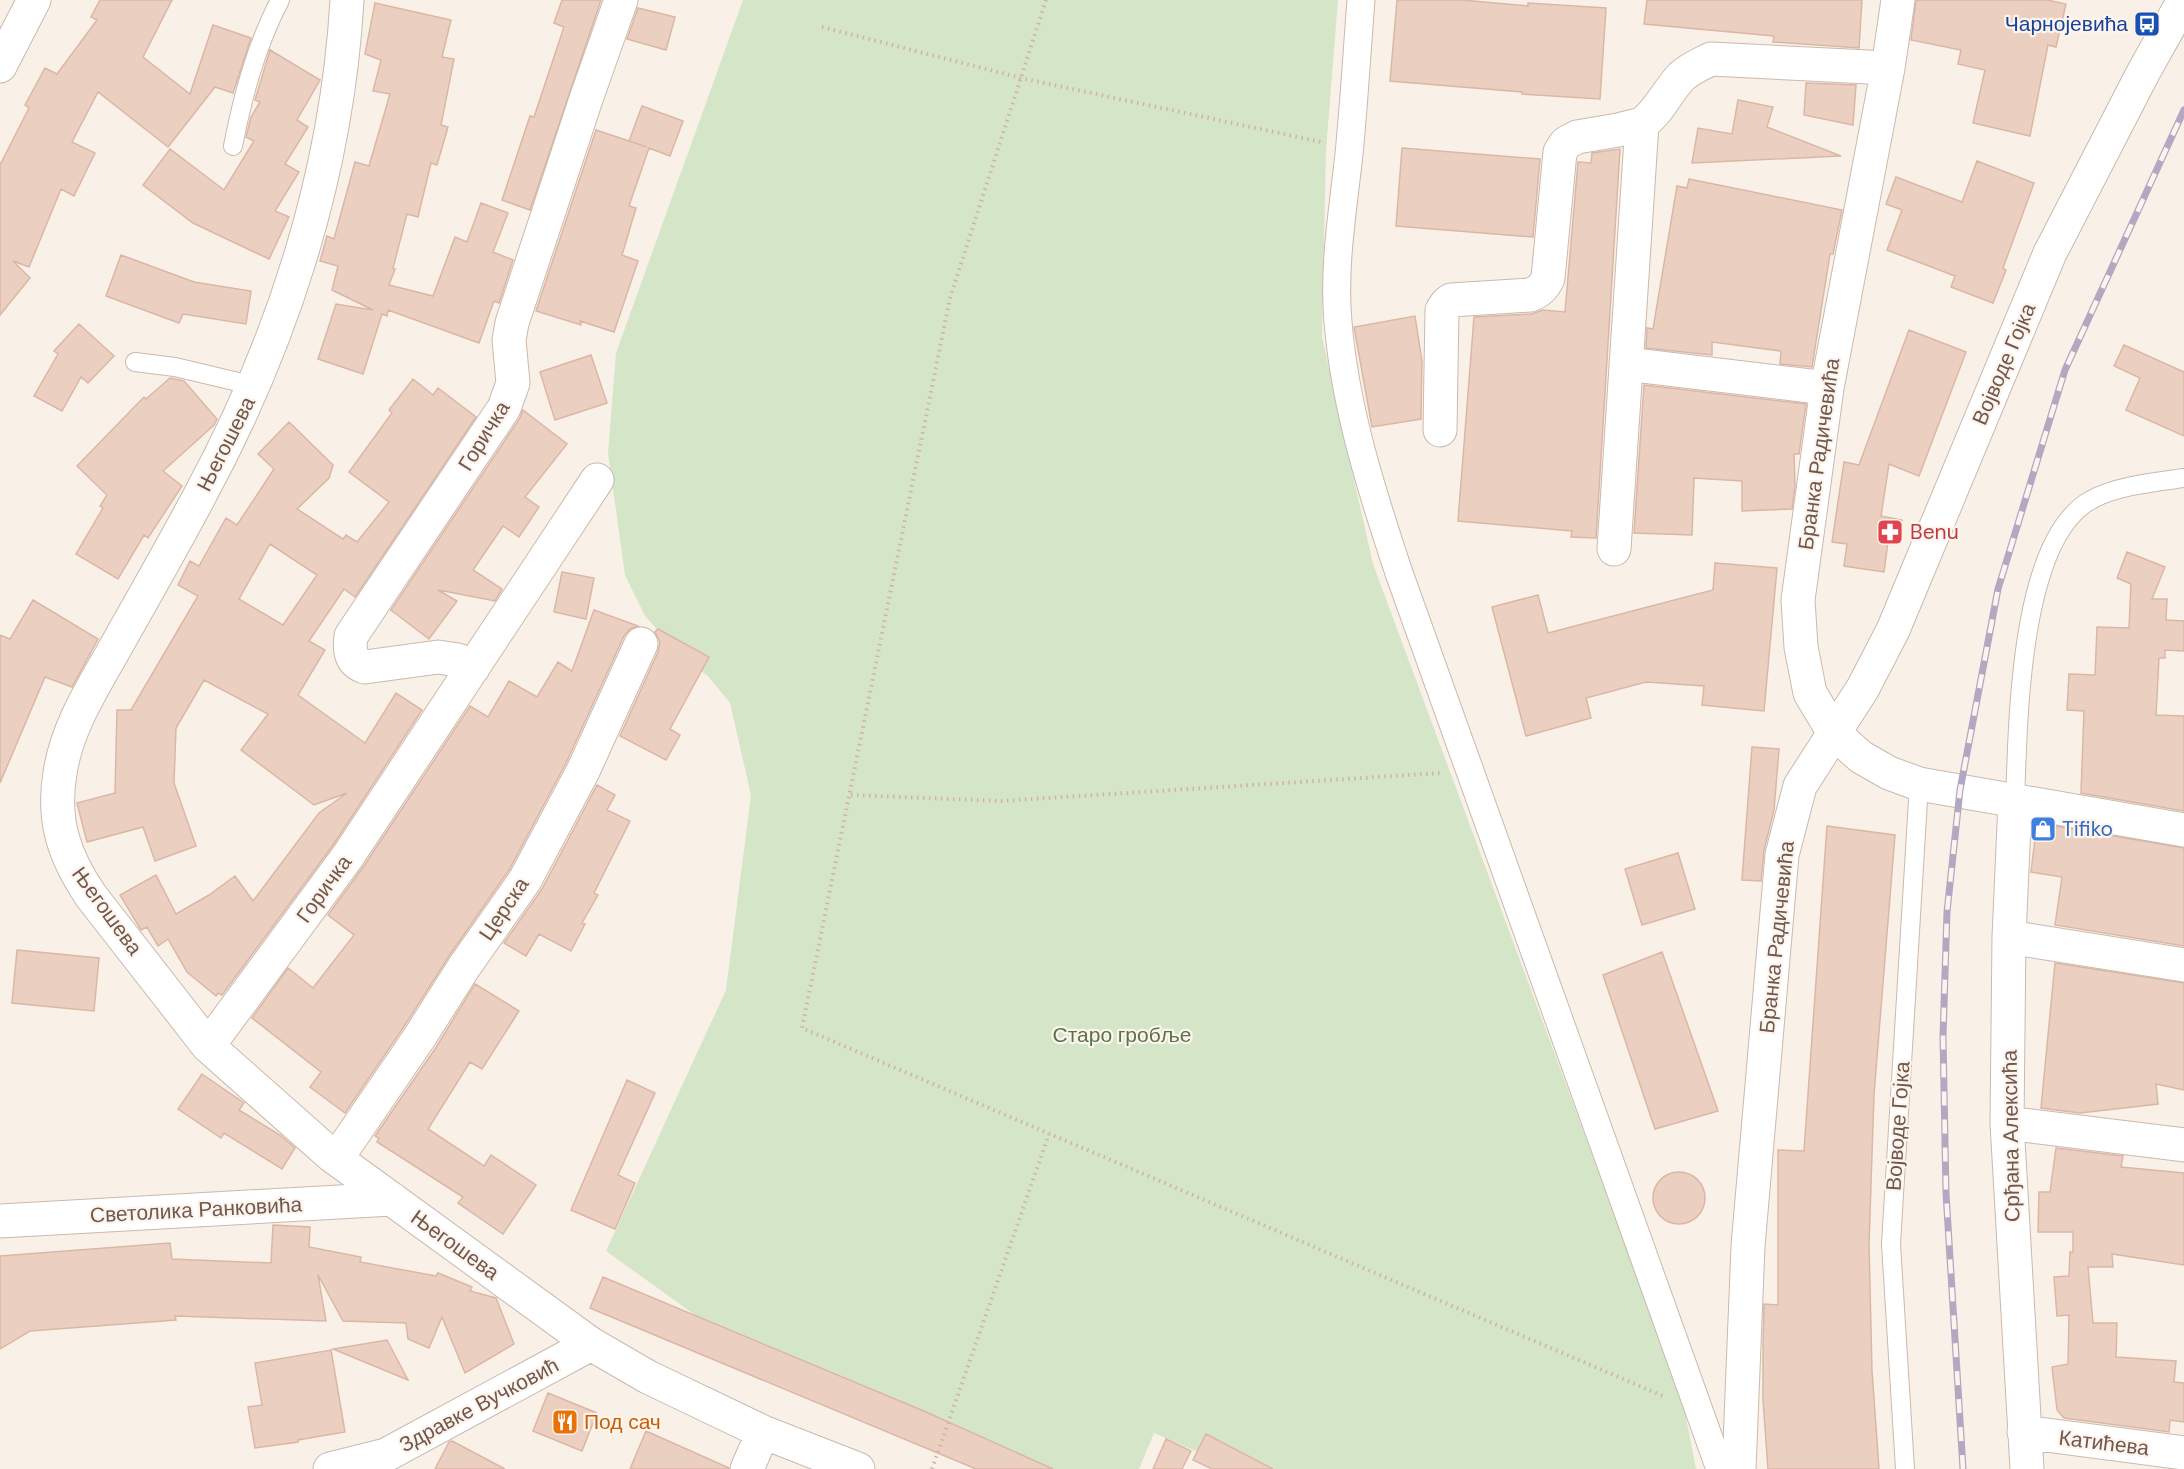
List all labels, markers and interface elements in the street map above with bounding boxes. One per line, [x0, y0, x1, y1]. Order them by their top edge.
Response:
bus stop icon: Чарнојевића [2132, 9, 2162, 39]
place label: Чарнојевића [2005, 10, 2128, 38]
street label: Војводе Гојка [1966, 299, 2042, 429]
street label: Бранка Радичевића [1792, 356, 1846, 552]
street label: Његошева [190, 392, 262, 496]
street label: Горичка [452, 396, 517, 476]
pharmacy icon: Benu [1875, 517, 1905, 547]
place label: Benu [1910, 518, 1959, 546]
shop icon: Tifiko [2028, 814, 2058, 844]
place label: Tifiko [2062, 815, 2113, 843]
street label: Бранка Радичевића [1753, 839, 1801, 1035]
street label: Горичка [290, 849, 358, 929]
street label: Његошева [65, 861, 149, 961]
street label: Церска [473, 872, 536, 946]
park label: Старо гробље [1053, 1021, 1191, 1049]
street label: Срђана Алексића [1995, 1049, 2026, 1222]
street label: Војводе Гојка [1880, 1060, 1917, 1192]
street label: Светолика Ранковића [89, 1190, 303, 1230]
street label: Његошева [405, 1203, 505, 1287]
street label: Здравке Вучковић [394, 1351, 564, 1459]
restaurant icon: Под сач [550, 1407, 580, 1437]
place label: Под сач [584, 1408, 661, 1436]
street label: Катићева [2057, 1424, 2151, 1462]

